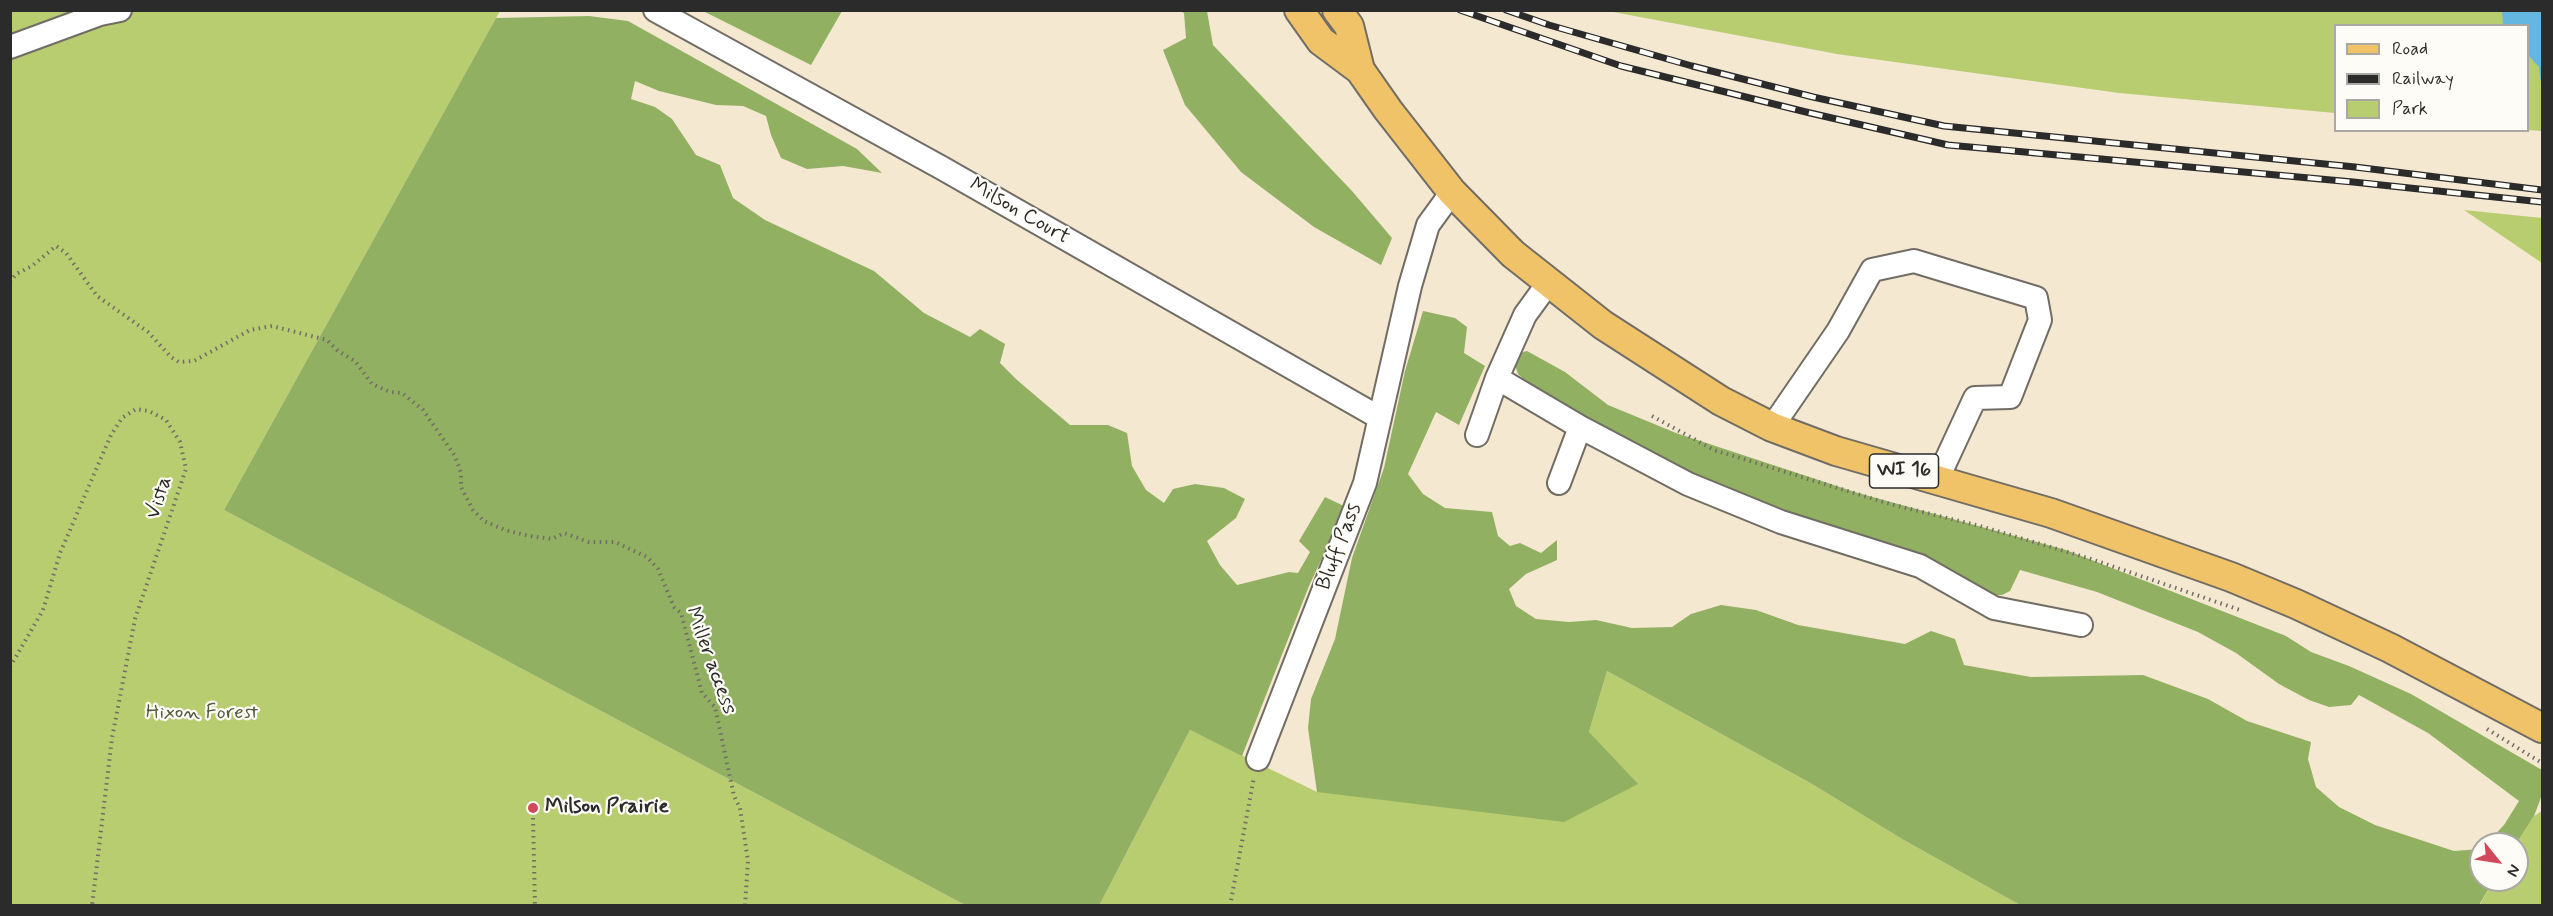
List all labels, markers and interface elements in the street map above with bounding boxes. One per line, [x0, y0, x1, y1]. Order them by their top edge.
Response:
legend [2334, 24, 2529, 132]
text: Road [2392, 37, 2428, 61]
text: Railway [2392, 67, 2454, 91]
text: Park [2392, 97, 2428, 121]
street label: Milson Court [964, 173, 1074, 251]
road number: WI 16 [1870, 454, 1938, 488]
street label: Vista [141, 474, 179, 522]
street label: Bluff Pass [1312, 500, 1368, 594]
street label: Miller access [679, 604, 741, 718]
park label: Hixon Forest [146, 701, 258, 727]
place label: Milson Prairie [545, 795, 669, 821]
marker: Milson Prairie [526, 801, 540, 815]
north arrow [2469, 832, 2529, 892]
text: N [2502, 860, 2525, 880]

